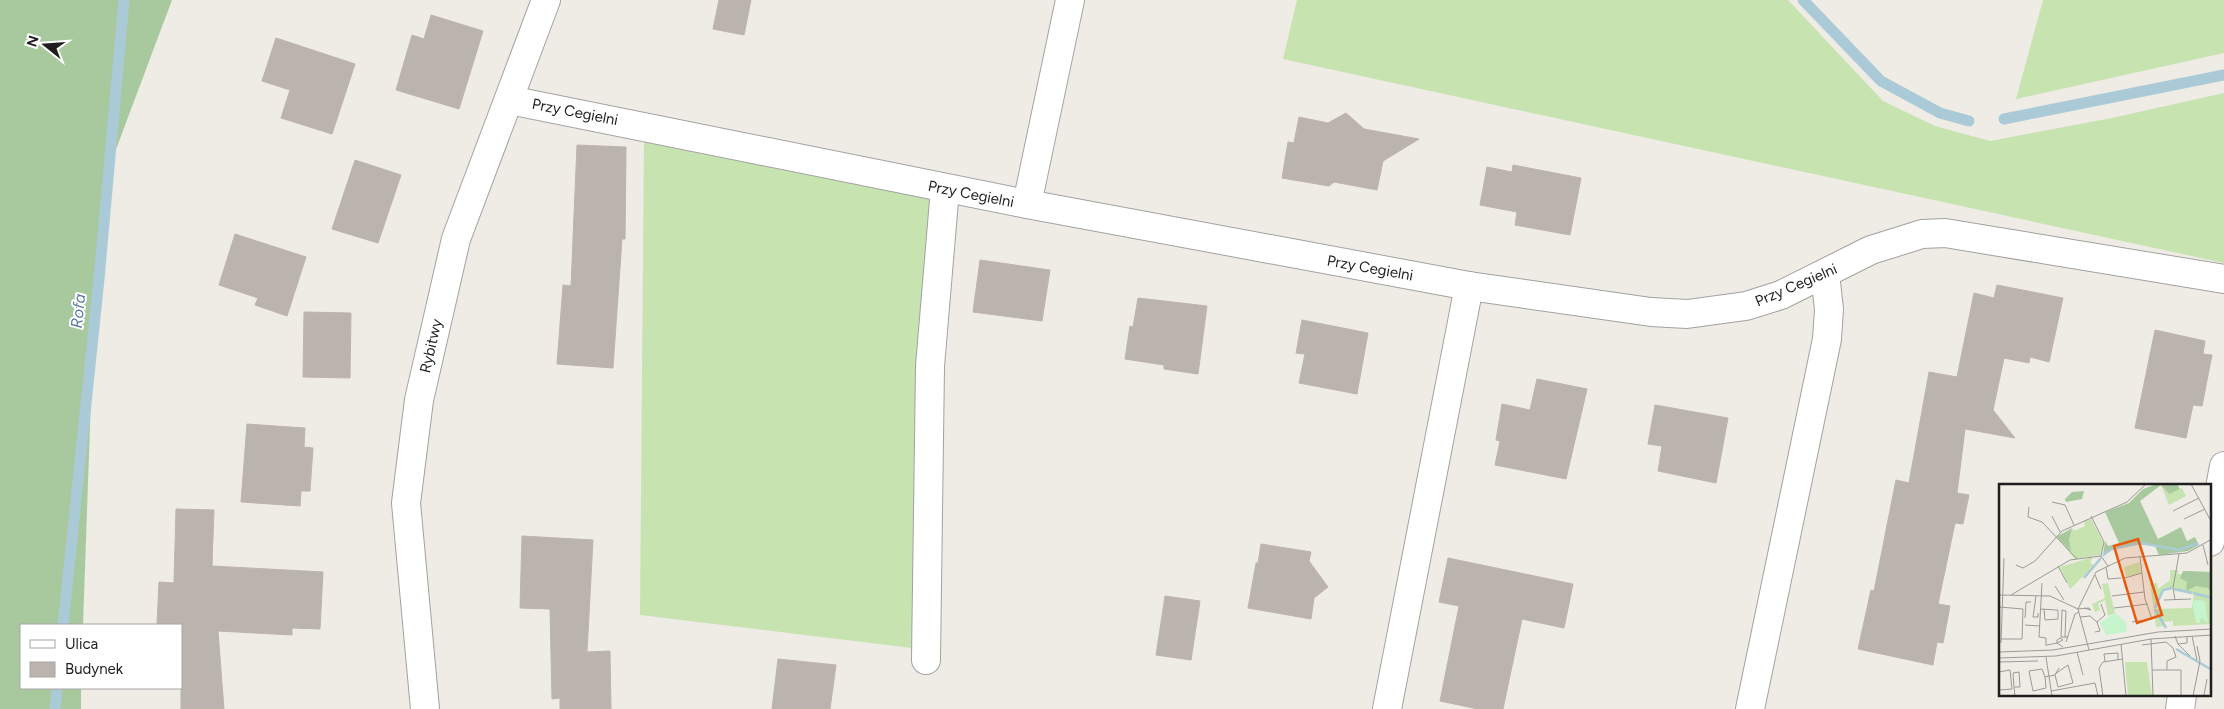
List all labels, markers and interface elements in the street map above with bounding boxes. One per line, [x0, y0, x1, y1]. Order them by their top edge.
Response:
north arrow [20, 20, 70, 70]
text: N [23, 34, 43, 49]
street label: Przy Cegielni [530, 95, 620, 129]
street label: Przy Cegielni [926, 177, 1016, 211]
street label: Przy Cegielni [1325, 252, 1415, 284]
street label: Przy Cegielni [1752, 260, 1840, 310]
water label: Rofa [67, 293, 89, 329]
street label: Rybitwy [416, 317, 446, 375]
inset map [1999, 484, 2212, 696]
legend [20, 624, 182, 689]
text: Ulica [65, 635, 98, 653]
text: Budynek [65, 660, 124, 678]

